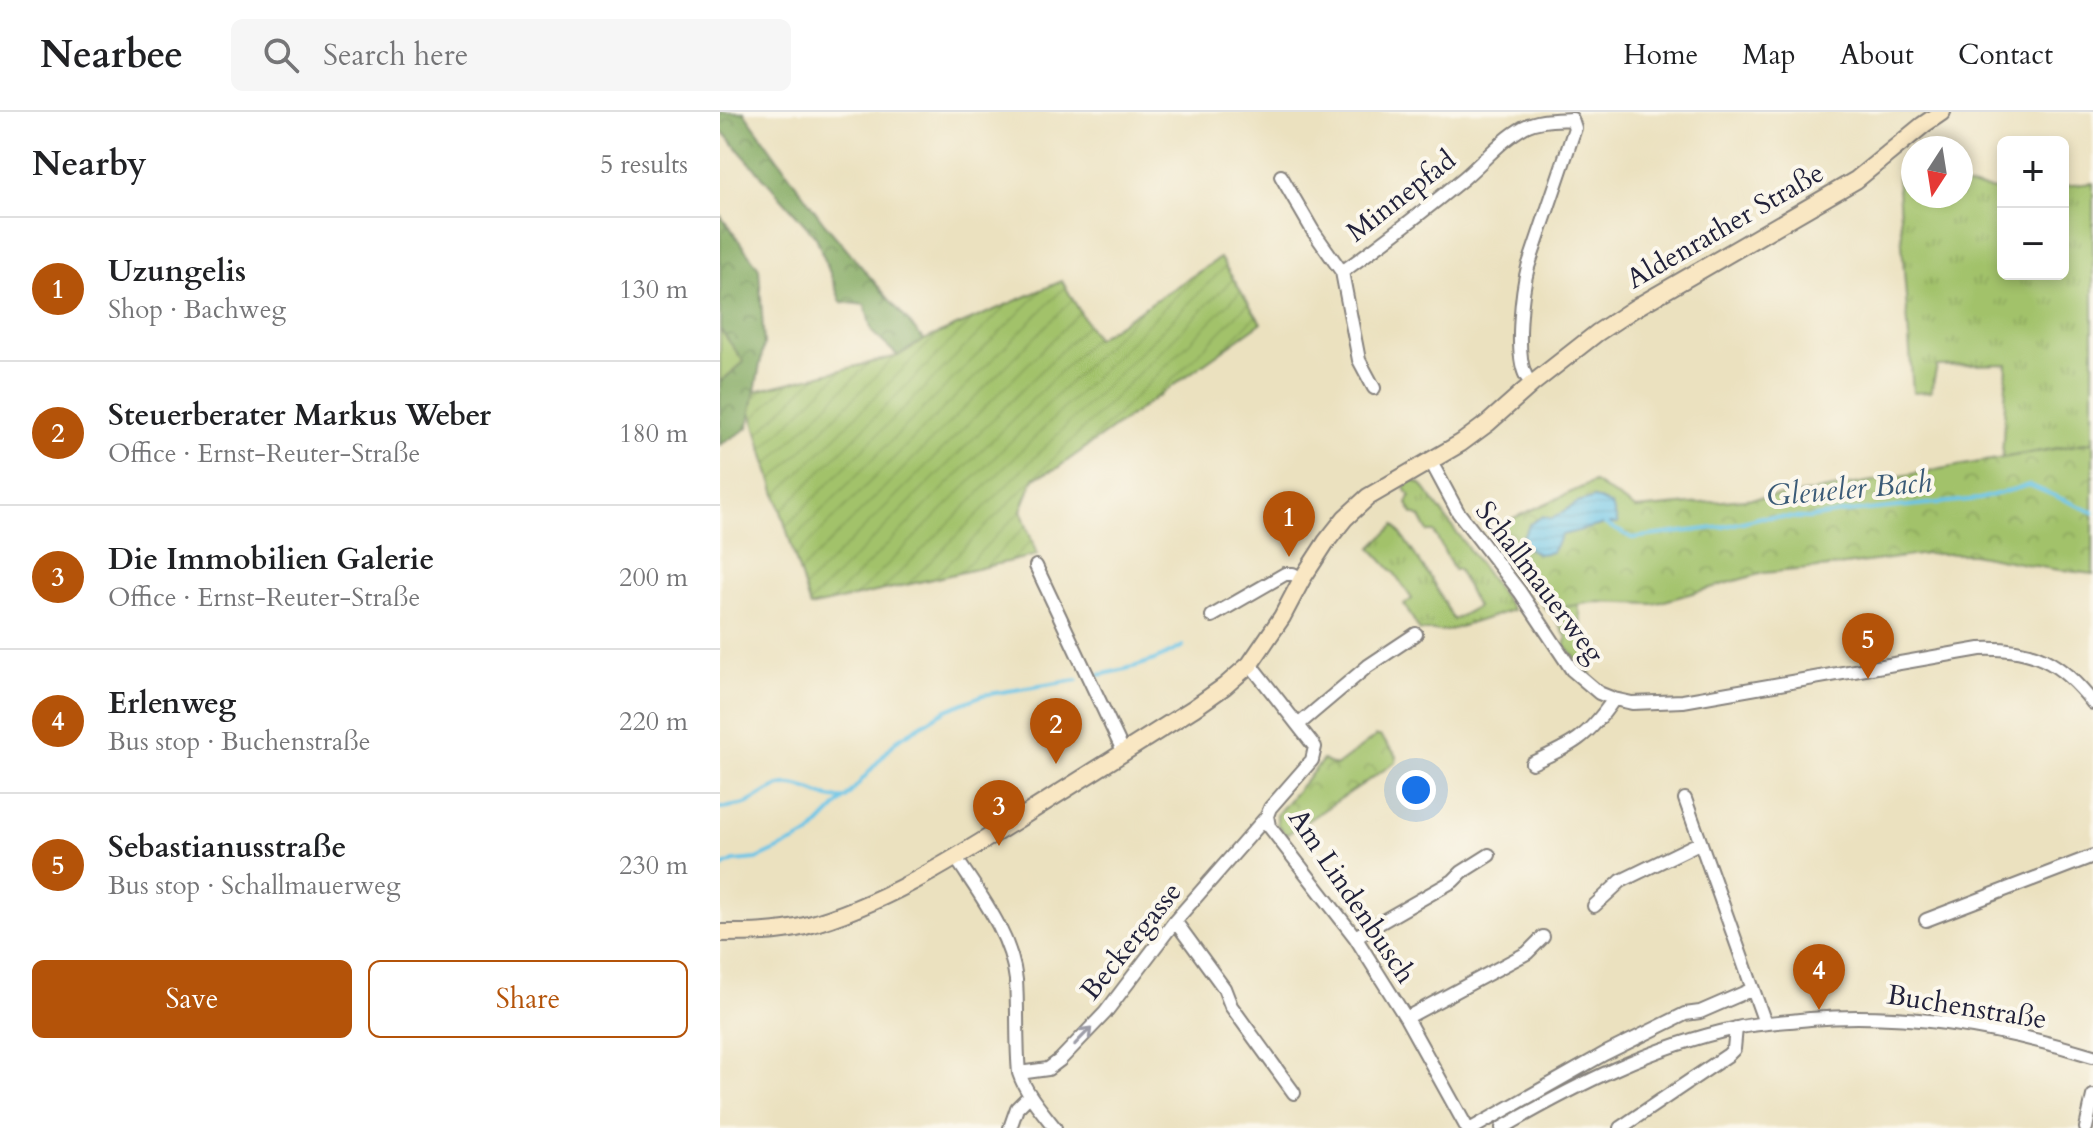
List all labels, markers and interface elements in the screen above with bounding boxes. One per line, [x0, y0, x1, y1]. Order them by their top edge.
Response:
search box [231, 19, 791, 91]
text: Nearbee [40, 29, 183, 81]
icon: search [259, 33, 303, 77]
text: Search here [323, 35, 468, 76]
text: Home [1623, 36, 1698, 74]
text: Map [1742, 36, 1796, 74]
text: About [1840, 36, 1914, 74]
text: Contact [1958, 36, 2053, 74]
north arrow [1901, 136, 1973, 208]
map controls [1997, 136, 2069, 280]
button: + [1997, 136, 2069, 208]
text: Nearby [32, 141, 147, 187]
street label: Minnepfad [1338, 141, 1464, 251]
text: 5 results [600, 147, 688, 182]
street label: Aldenrather Straße [1619, 154, 1831, 298]
button: − [1997, 208, 2069, 280]
text: Uzungelis [108, 251, 246, 292]
text: 1 [51, 272, 65, 307]
text: 130 m [619, 272, 688, 307]
text: Shop · Bachweg [108, 292, 286, 327]
text: Steuerberater Markus Weber [108, 395, 491, 436]
text: 2 [51, 416, 65, 451]
text: 180 m [619, 416, 688, 451]
text: Office · Ernst-Reuter-Straße [108, 436, 420, 471]
water label: Gleueler Bach [1765, 461, 1934, 517]
pin: 1 [1263, 491, 1315, 557]
street label: Schallmauerweg [1467, 493, 1614, 671]
text: Die Immobilien Galerie [108, 539, 434, 580]
text: 3 [51, 560, 65, 595]
text: 200 m [619, 560, 688, 595]
text: Office · Ernst-Reuter-Straße [108, 580, 420, 615]
pin: 5 [1842, 613, 1894, 679]
text: Erlenweg [108, 683, 236, 724]
pin: 2 [1030, 698, 1082, 764]
text: 4 [51, 704, 65, 739]
text: 220 m [619, 704, 688, 739]
text: Bus stop · Buchenstraße [108, 724, 371, 759]
your location [1396, 770, 1436, 810]
pin: 3 [973, 780, 1025, 846]
street label: Am Lindenbusch [1279, 801, 1425, 991]
text: Sebastianusstraße [108, 827, 346, 868]
text: 5 [51, 848, 65, 883]
text: 230 m [619, 848, 688, 883]
text: Bus stop · Schallmauerweg [108, 868, 401, 903]
street label: Beckergasse [1072, 874, 1190, 1008]
pin: 4 [1793, 944, 1845, 1010]
button: Save [32, 960, 352, 1038]
button: Share [368, 960, 688, 1038]
street label: Buchenstraße [1884, 976, 2050, 1038]
one-way arrow [1073, 1027, 1092, 1046]

